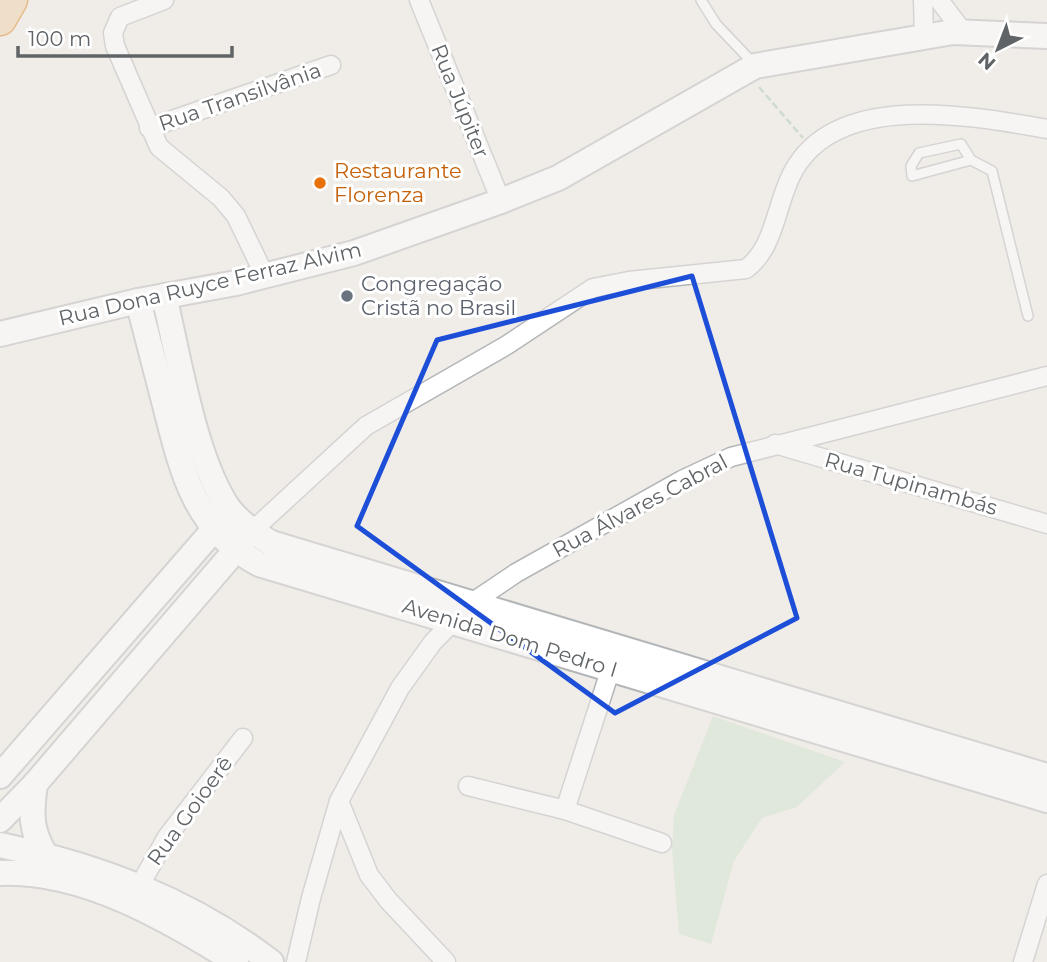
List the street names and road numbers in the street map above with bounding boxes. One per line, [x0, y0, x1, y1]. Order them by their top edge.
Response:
street label: Rua Júpiter [426, 40, 495, 161]
street label: Rua Transilvânia [155, 57, 324, 136]
street label: Rua Dona Ruyce Ferraz Alvim [56, 236, 364, 331]
street label: Rua Tupinambás [822, 447, 1000, 520]
street label: Rua Álvares Cabral [548, 449, 732, 562]
street label: Avenida Dom Pedro I [400, 593, 621, 682]
street label: Rua Goioerê [142, 751, 238, 870]

